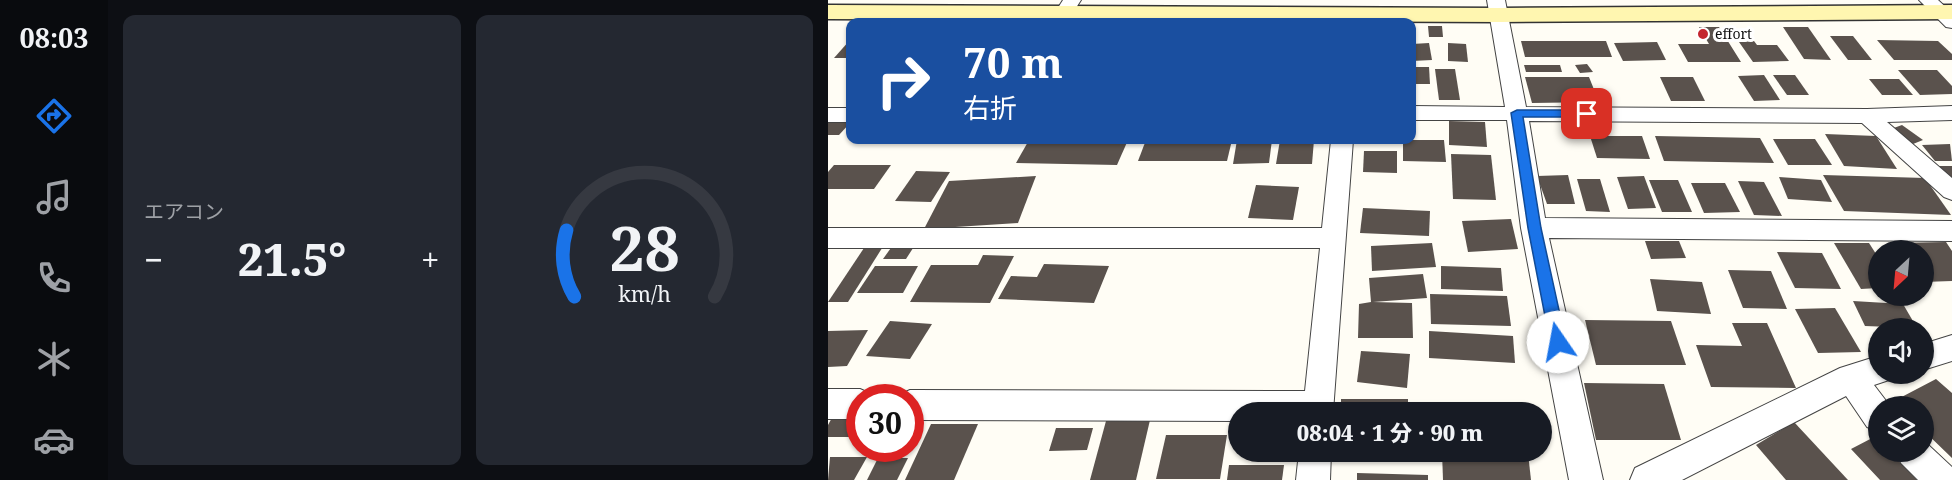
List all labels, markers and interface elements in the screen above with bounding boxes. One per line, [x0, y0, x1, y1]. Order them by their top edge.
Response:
text: 08:03 [19, 19, 89, 56]
place label: effort [1715, 24, 1752, 43]
marker: effort [1696, 27, 1710, 41]
text: 70 m [963, 33, 1063, 90]
icon: right [864, 42, 942, 120]
pin [1561, 88, 1612, 139]
text: 右折 [963, 89, 1017, 126]
icon: directions [33, 95, 75, 137]
icon: arrive [1570, 97, 1603, 130]
icon: music [33, 176, 75, 218]
text: エアコン [144, 198, 224, 225]
text: 28 [609, 204, 680, 289]
text: 21.5° [238, 228, 346, 289]
text: − [144, 237, 163, 282]
text: + [421, 237, 440, 282]
north arrow [1868, 240, 1934, 306]
map controls [1868, 240, 1934, 462]
icon: phone [33, 257, 75, 299]
text: km/h [618, 279, 671, 308]
position arrow [1526, 310, 1590, 374]
button: sound [1868, 318, 1934, 384]
icon: climate [33, 338, 75, 380]
speed limit sign: 30 [846, 384, 924, 462]
button: layers [1868, 396, 1934, 462]
text: 08:04 · 1 分 · 90 m [1297, 417, 1483, 447]
icon: car [33, 419, 75, 461]

